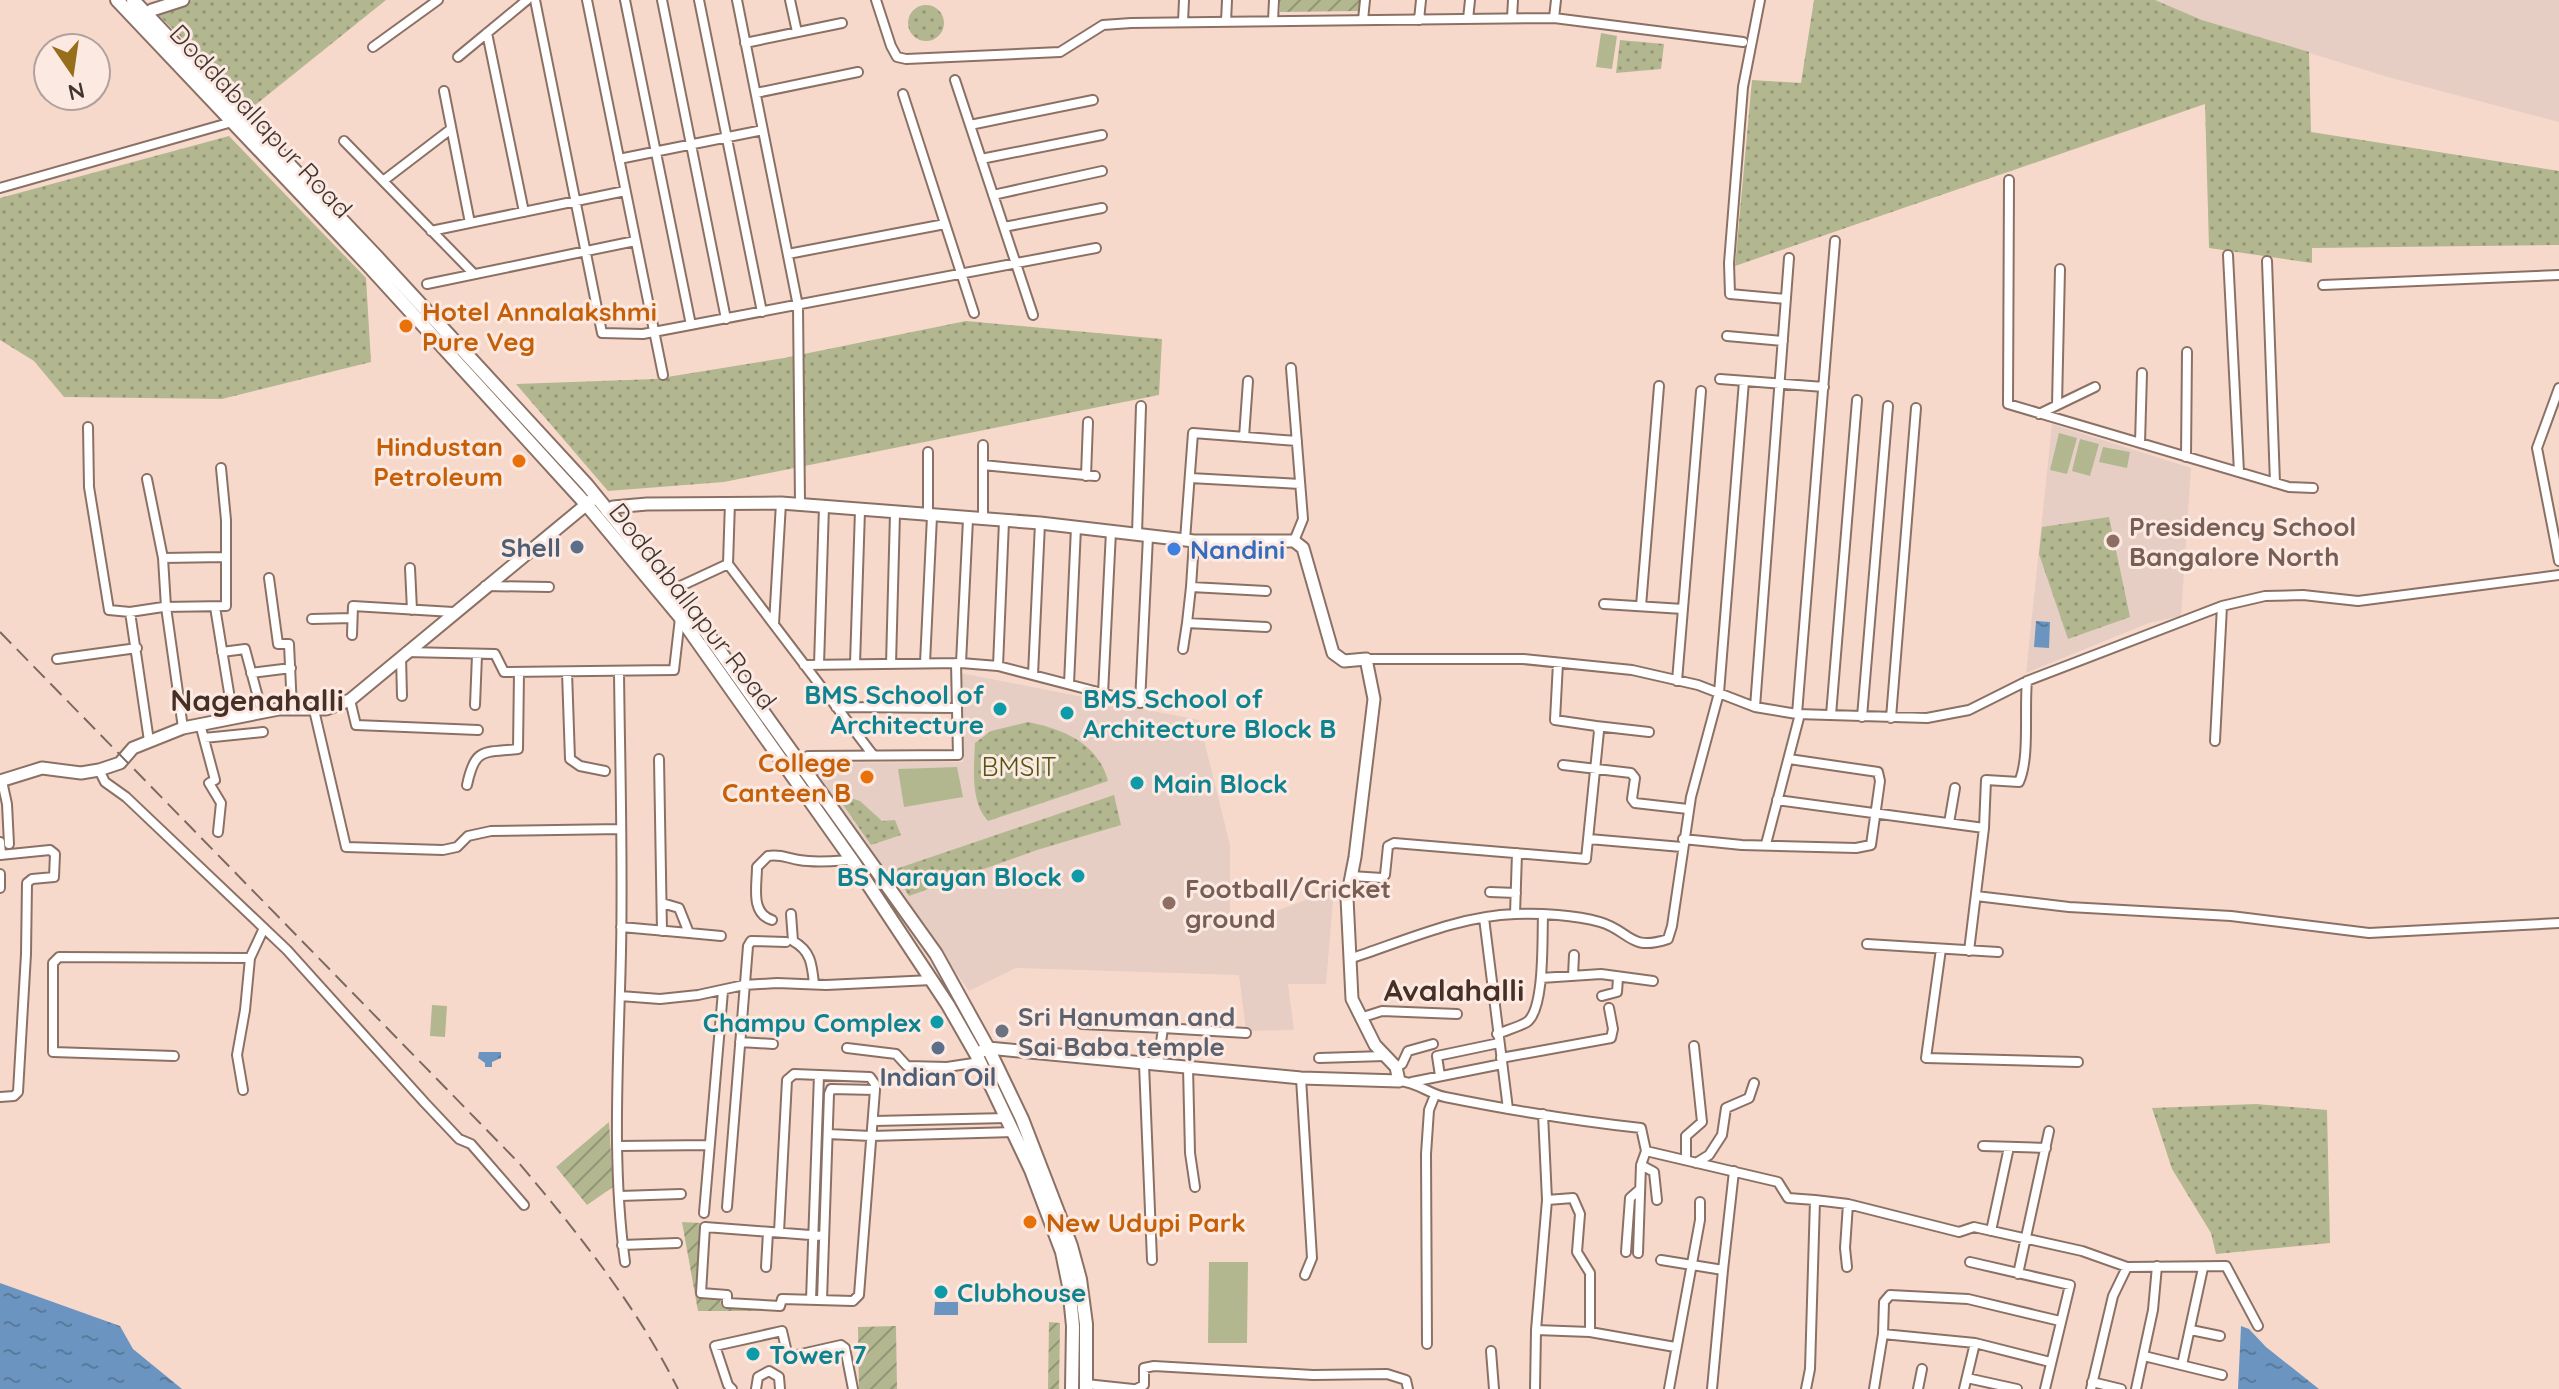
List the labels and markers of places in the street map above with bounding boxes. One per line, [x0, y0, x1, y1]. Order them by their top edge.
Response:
place label: Hotel Annalakshmi Pure Veg [422, 295, 657, 358]
marker: Hotel Annalakshmi Pure Veg [397, 317, 415, 335]
place label: Hindustan Petroleum [373, 430, 503, 493]
marker: Hindustan Petroleum [510, 452, 528, 470]
place label: Presidency School Bangalore North [2129, 510, 2356, 573]
place label: Shell [501, 531, 561, 564]
marker: Presidency School Bangalore North [2104, 532, 2122, 550]
place label: Nandini [1190, 533, 1285, 566]
marker: Shell [568, 538, 586, 556]
marker: Nandini [1165, 540, 1183, 558]
place label: BMS School of Architecture [804, 678, 985, 741]
place label: BMS School of Architecture Block B [1083, 682, 1336, 745]
marker: BMS School of Architecture [991, 700, 1009, 718]
marker: BMS School of Architecture Block B [1058, 704, 1076, 722]
place label: College Canteen B [722, 746, 851, 809]
place label: Main Block [1153, 767, 1288, 800]
marker: College Canteen B [858, 768, 876, 786]
marker: Main Block [1128, 774, 1146, 792]
place label: BS Narayan Block [837, 860, 1062, 893]
marker: BS Narayan Block [1069, 867, 1087, 885]
place label: Football/Cricket ground [1185, 872, 1391, 935]
marker: Football/Cricket ground [1160, 894, 1178, 912]
place label: Sri Hanuman and Sai Baba temple [1018, 1000, 1235, 1063]
place label: Champu Complex [703, 1006, 921, 1039]
marker: Champu Complex [928, 1013, 946, 1031]
marker: Sri Hanuman and Sai Baba temple [993, 1022, 1011, 1040]
marker: Indian Oil [929, 1039, 947, 1057]
place label: Indian Oil [879, 1060, 997, 1093]
place label: New Udupi Park [1046, 1206, 1246, 1239]
marker: New Udupi Park [1021, 1213, 1039, 1231]
place label: Clubhouse [957, 1276, 1086, 1309]
marker: Clubhouse [932, 1283, 950, 1301]
place label: Tower 7 [769, 1338, 867, 1371]
marker: Tower 7 [744, 1345, 762, 1363]

